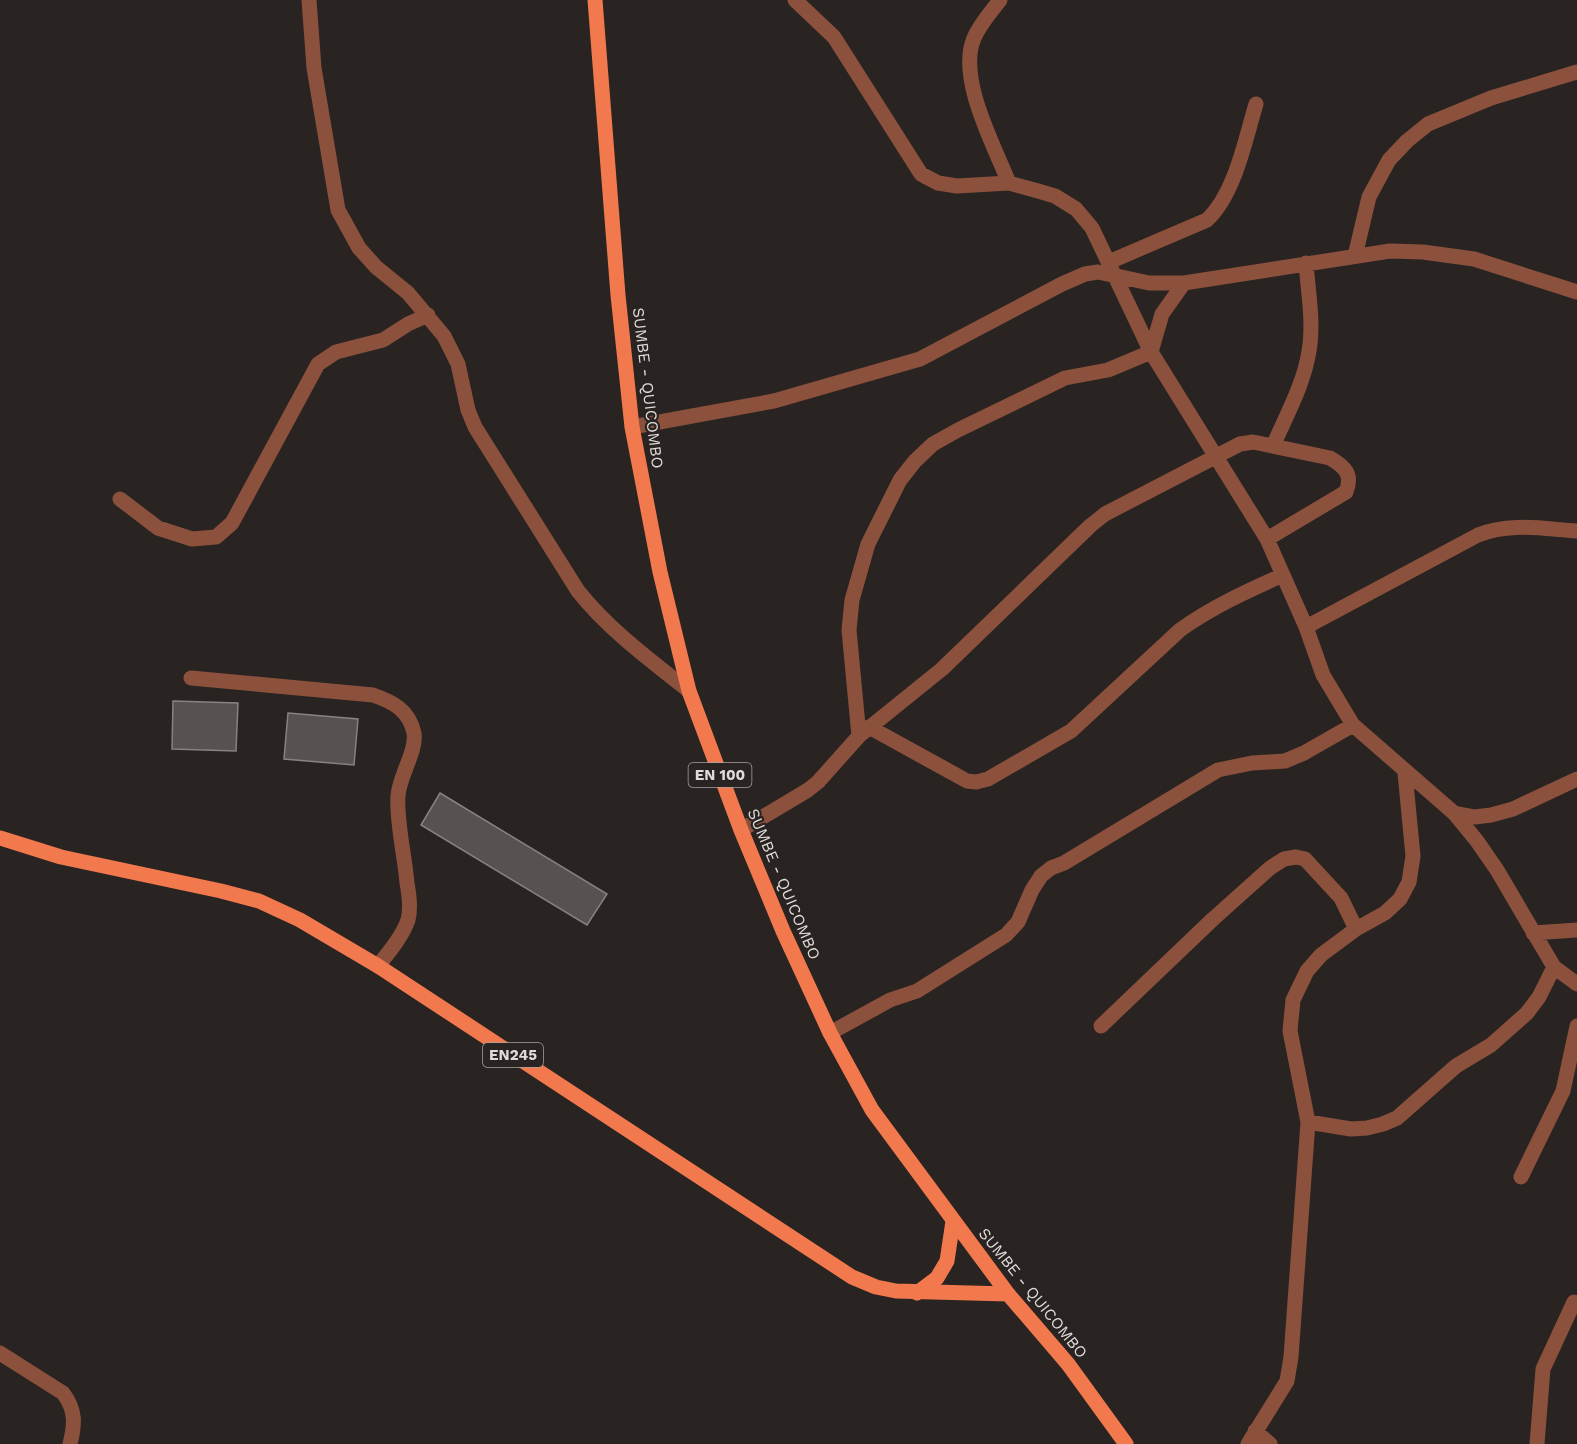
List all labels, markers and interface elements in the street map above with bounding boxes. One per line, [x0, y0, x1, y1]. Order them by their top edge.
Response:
street label: SUMBE - QUICOMBO [629, 306, 667, 470]
road number: EN 100 [688, 763, 752, 787]
street label: SUMBE - QUICOMBO [744, 806, 824, 962]
road number: EN245 [483, 1043, 543, 1067]
street label: SUMBE - QUICOMBO [975, 1224, 1091, 1362]

